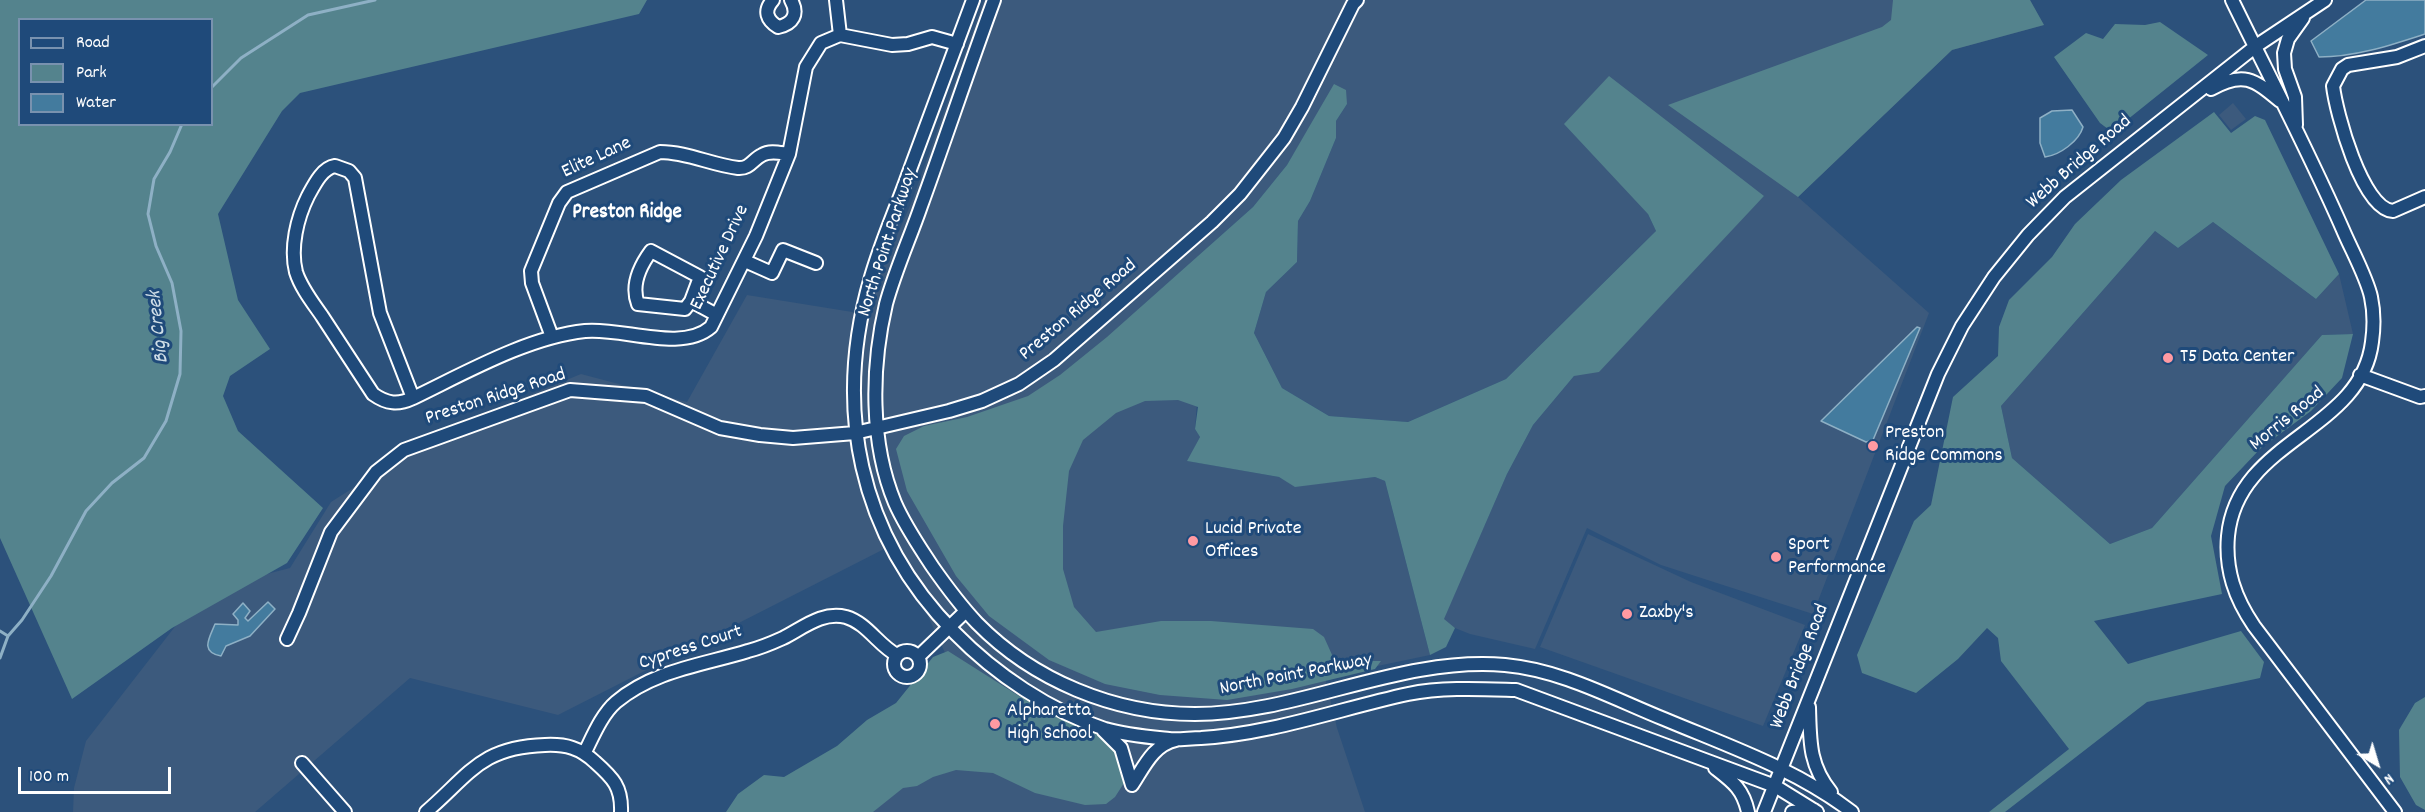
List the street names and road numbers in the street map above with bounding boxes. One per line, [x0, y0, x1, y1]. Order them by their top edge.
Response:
street label: Webb Bridge Road [2022, 111, 2138, 215]
street label: Elite Lane [558, 133, 636, 185]
street label: North Point Parkway [854, 166, 924, 320]
street label: Executive Drive [686, 202, 756, 314]
street label: Preston Ridge Road [1015, 255, 1143, 367]
street label: Preston Ridge Road [423, 364, 569, 432]
street label: Morris Road [2246, 383, 2330, 457]
street label: Webb Bridge Road [1766, 601, 1836, 733]
street label: Cypress Court [636, 621, 746, 677]
street label: North Point Parkway [1218, 649, 1374, 703]

